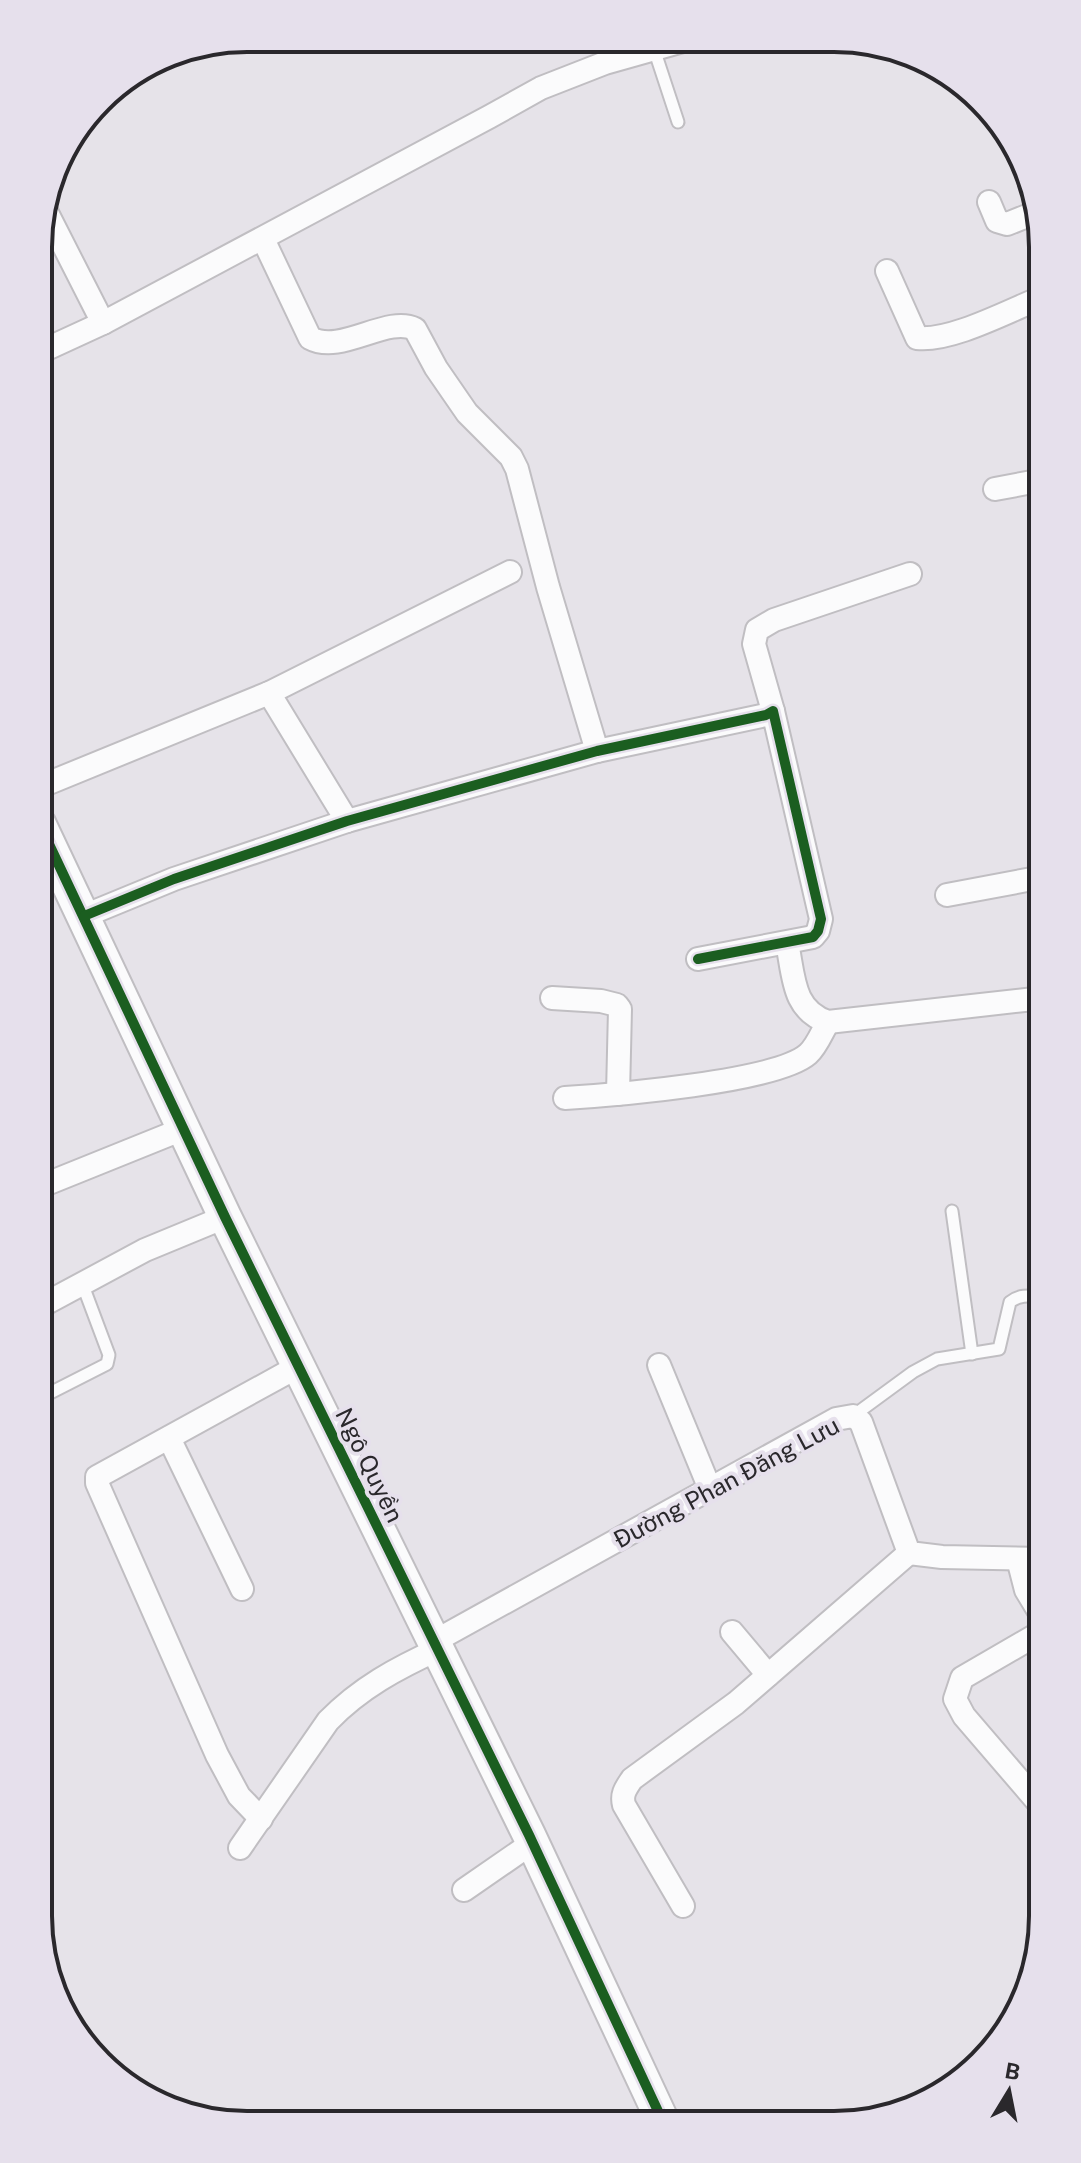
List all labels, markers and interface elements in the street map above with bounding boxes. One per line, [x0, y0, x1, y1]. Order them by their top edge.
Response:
street label: Ngô Quyền [330, 1403, 410, 1527]
street label: Đường Phan Đăng Lưu [608, 1411, 844, 1553]
north arrow [969, 2051, 1049, 2131]
text: B [1003, 2057, 1022, 2085]

